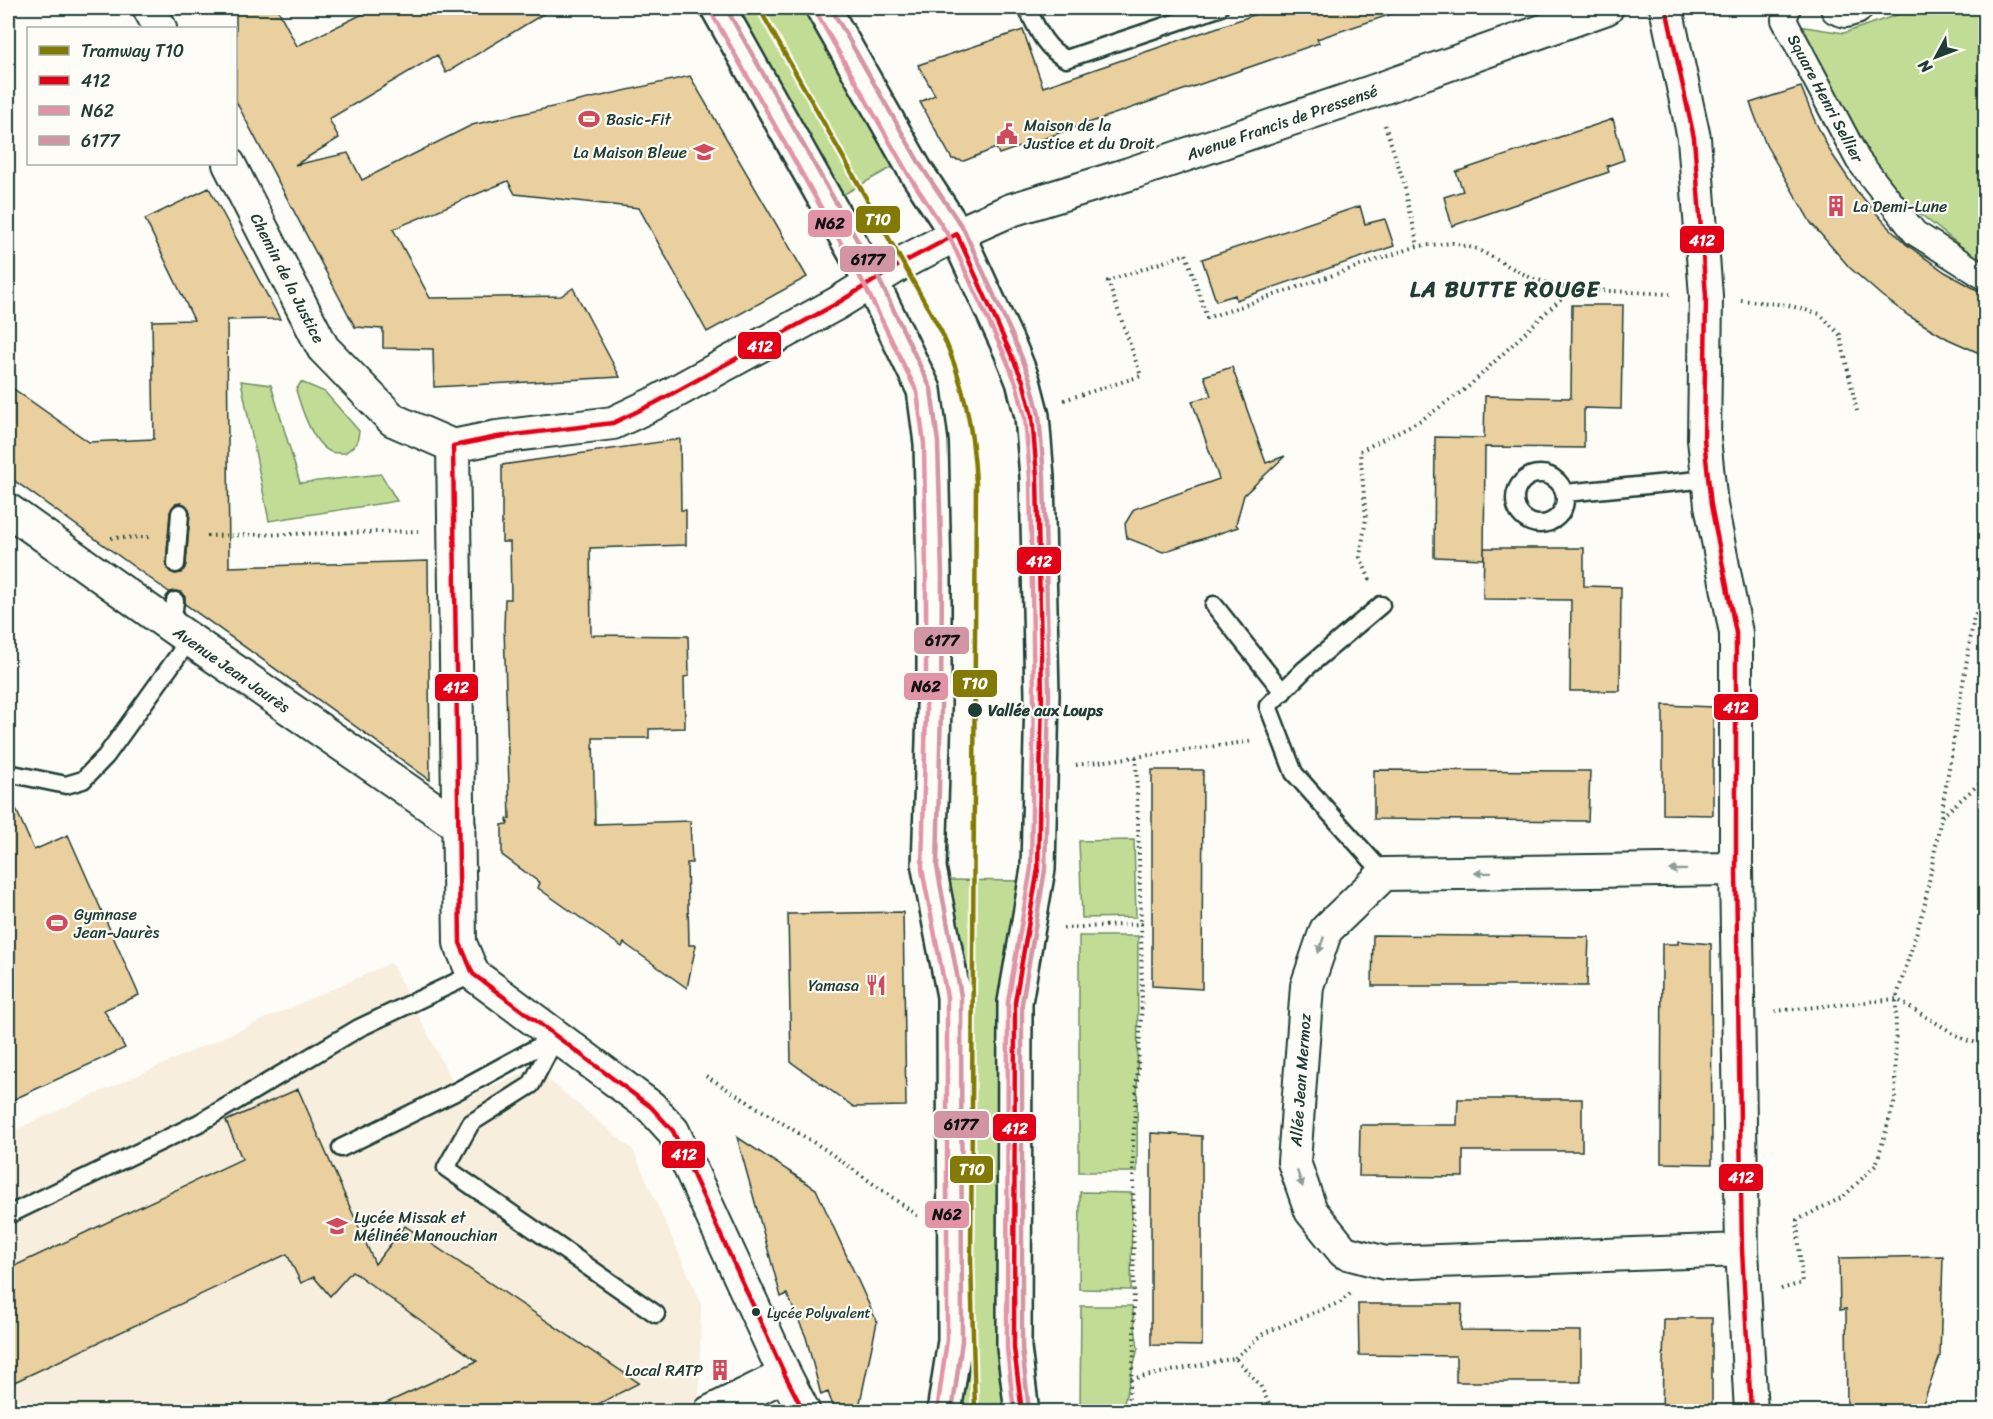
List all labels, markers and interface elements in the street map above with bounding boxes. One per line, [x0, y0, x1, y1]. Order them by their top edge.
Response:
legend [27, 27, 237, 165]
north arrow [1906, 27, 1966, 87]
street label: Square Henri Sellier [1779, 29, 1872, 169]
text: Tramway T10 [81, 35, 184, 67]
text: N [1910, 52, 1940, 81]
text: 412 [81, 65, 110, 97]
street label: Avenue Francis de Pressensé [1182, 76, 1382, 169]
text: N62 [81, 95, 114, 127]
place label: Basic-Fit [606, 105, 671, 134]
sports icon: Basic-Fit [577, 107, 601, 131]
place label: Maison de la Justice et du Droit [1023, 111, 1155, 158]
public building icon: Maison de la Justice et du Droit [995, 122, 1019, 146]
text: 6177 [81, 125, 121, 157]
place label: La Maison Bleue [573, 138, 687, 167]
school or university icon: La Maison Bleue [692, 140, 716, 164]
place label: La Demi-Lune [1853, 192, 1947, 221]
building icon: La Demi-Lune [1824, 194, 1848, 218]
line badge: T10 [855, 205, 901, 234]
text: T10 [865, 205, 891, 234]
street label: Chemin de la Justice [242, 208, 333, 349]
line badge: N62 [807, 209, 853, 238]
text: N62 [814, 209, 845, 238]
line badge: 412 [1679, 225, 1725, 254]
text: 412 [1688, 226, 1716, 255]
line badge: 6177 [839, 245, 896, 273]
text: 6177 [850, 245, 887, 274]
district label: LA BUTTE ROUGE [1410, 270, 1600, 309]
line badge: 412 [737, 331, 782, 360]
text: 412 [746, 332, 774, 361]
line badge: 412 [1016, 546, 1062, 575]
text: 412 [1025, 547, 1053, 576]
street label: Avenue Jean Jaurès [166, 618, 297, 721]
line badge: 6177 [913, 626, 970, 655]
text: 6177 [924, 626, 961, 655]
line badge: T10 [952, 669, 998, 698]
text: T10 [962, 669, 988, 698]
line badge: N62 [903, 672, 949, 701]
text: N62 [910, 672, 941, 701]
line badge: 412 [434, 673, 479, 702]
text: 412 [442, 673, 470, 702]
line badge: 412 [1713, 693, 1759, 721]
text: 412 [1722, 693, 1750, 722]
place label: Vallée aux Loups [988, 696, 1104, 725]
marker: Vallée aux Loups [966, 701, 984, 719]
one-way arrow [1668, 865, 1687, 875]
one-way arrow [1473, 868, 1492, 878]
place label: Gymnase Jean-Jaurès [73, 900, 160, 947]
sports icon: Gymnase Jean-Jaurès [45, 911, 69, 935]
one-way arrow [1316, 936, 1325, 954]
place label: Yamasa [808, 971, 859, 1000]
restaurant icon: Yamasa [864, 973, 888, 997]
street label: Allée Jean Mermoz [1281, 1012, 1320, 1149]
line badge: 6177 [933, 1110, 990, 1139]
text: 6177 [943, 1110, 980, 1139]
line badge: 412 [992, 1113, 1037, 1142]
text: 412 [1001, 1114, 1029, 1143]
line badge: 412 [661, 1140, 706, 1169]
text: 412 [670, 1140, 698, 1169]
line badge: T10 [949, 1155, 994, 1184]
text: T10 [959, 1155, 985, 1184]
line badge: 412 [1718, 1163, 1764, 1192]
text: 412 [1727, 1163, 1755, 1192]
one-way arrow [1295, 1170, 1305, 1188]
line badge: N62 [924, 1200, 970, 1229]
text: N62 [931, 1200, 962, 1229]
place label: Lycée Missak et Mélinée Manouchian [354, 1203, 498, 1250]
school or university icon: Lycée Missak et Mélinée Manouchian [325, 1214, 349, 1238]
place label: Lycée Polyvalent [767, 1301, 871, 1326]
marker: Lycée Polyvalent [750, 1306, 762, 1318]
place label: Local RATP [625, 1356, 703, 1385]
building icon: Local RATP [708, 1358, 732, 1382]

